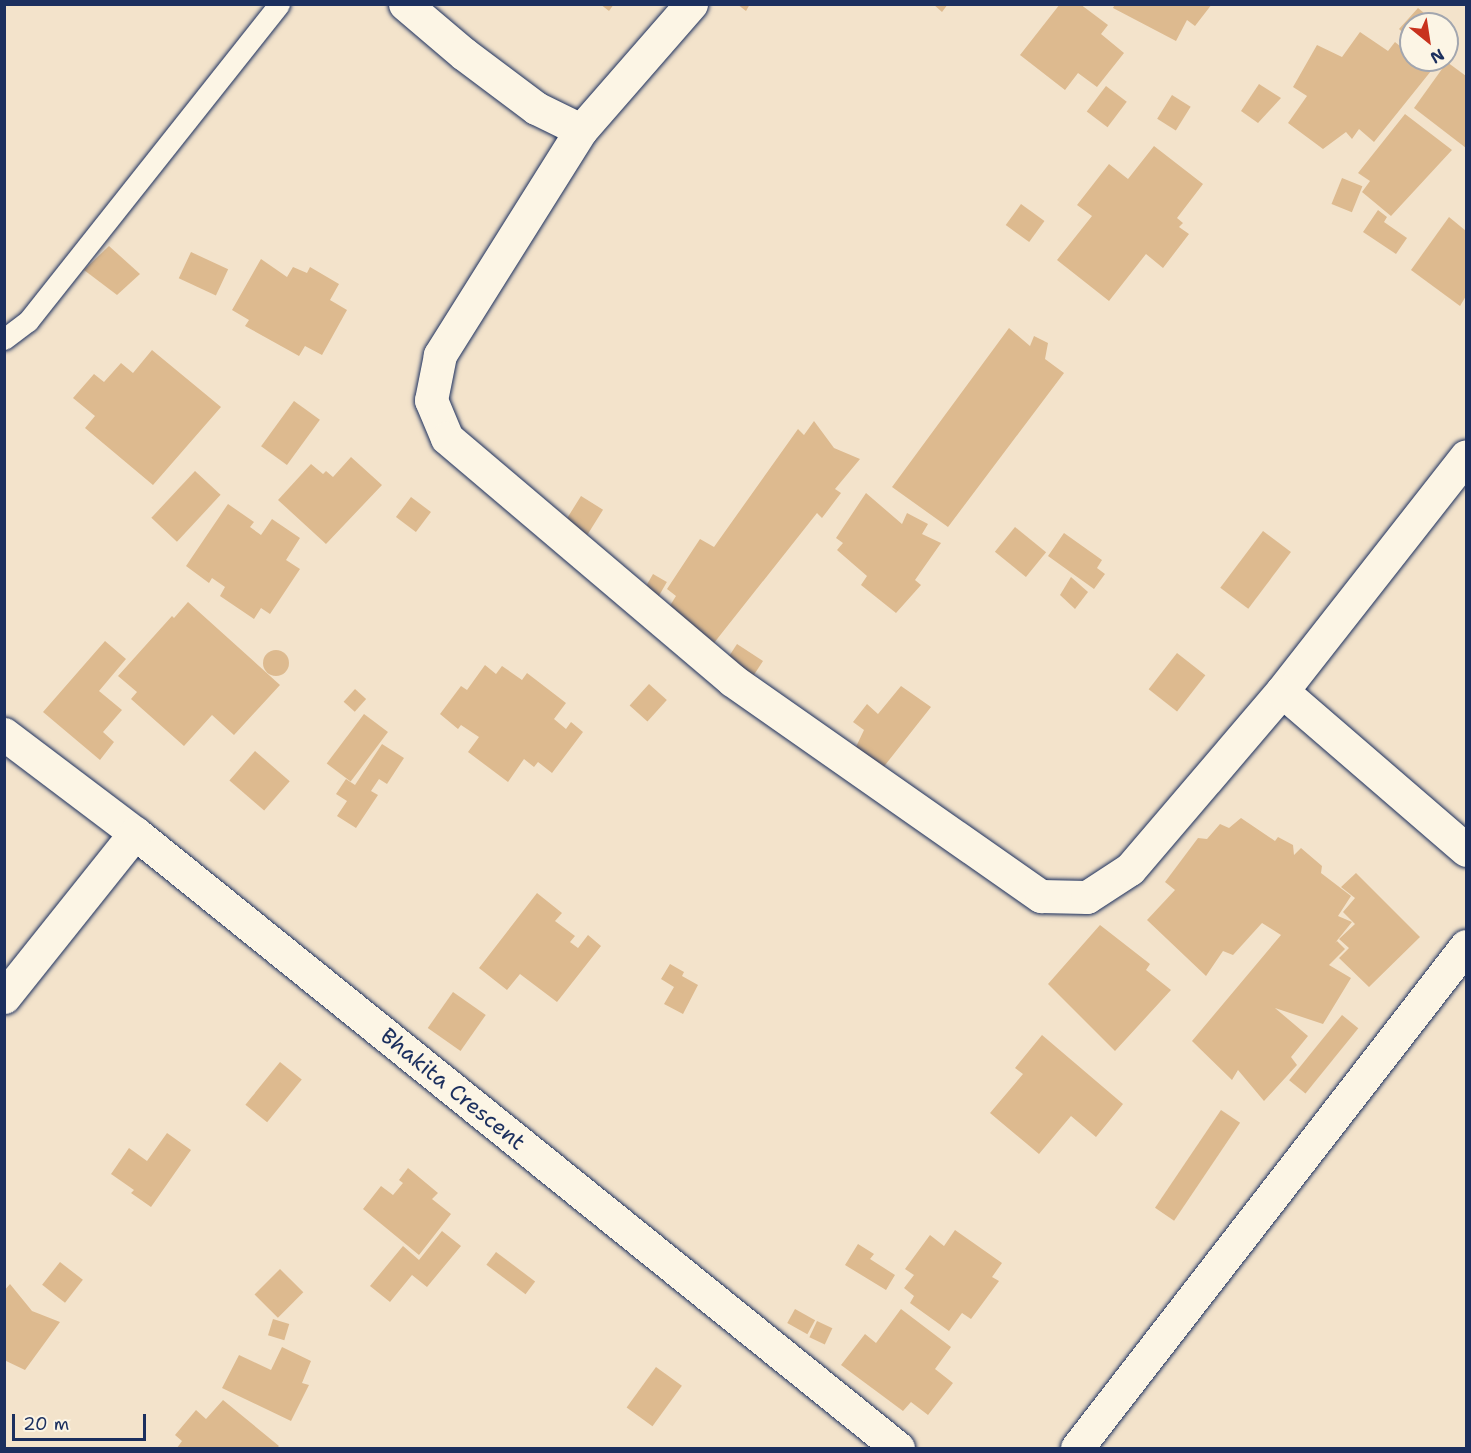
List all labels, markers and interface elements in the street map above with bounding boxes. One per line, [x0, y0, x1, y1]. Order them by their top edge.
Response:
north arrow [1399, 12, 1459, 72]
text: N [1427, 44, 1448, 69]
street label: Bhakita Crescent [375, 1022, 531, 1156]
scale bar [15, 1402, 148, 1440]
text: 20 m [23, 1412, 69, 1436]

